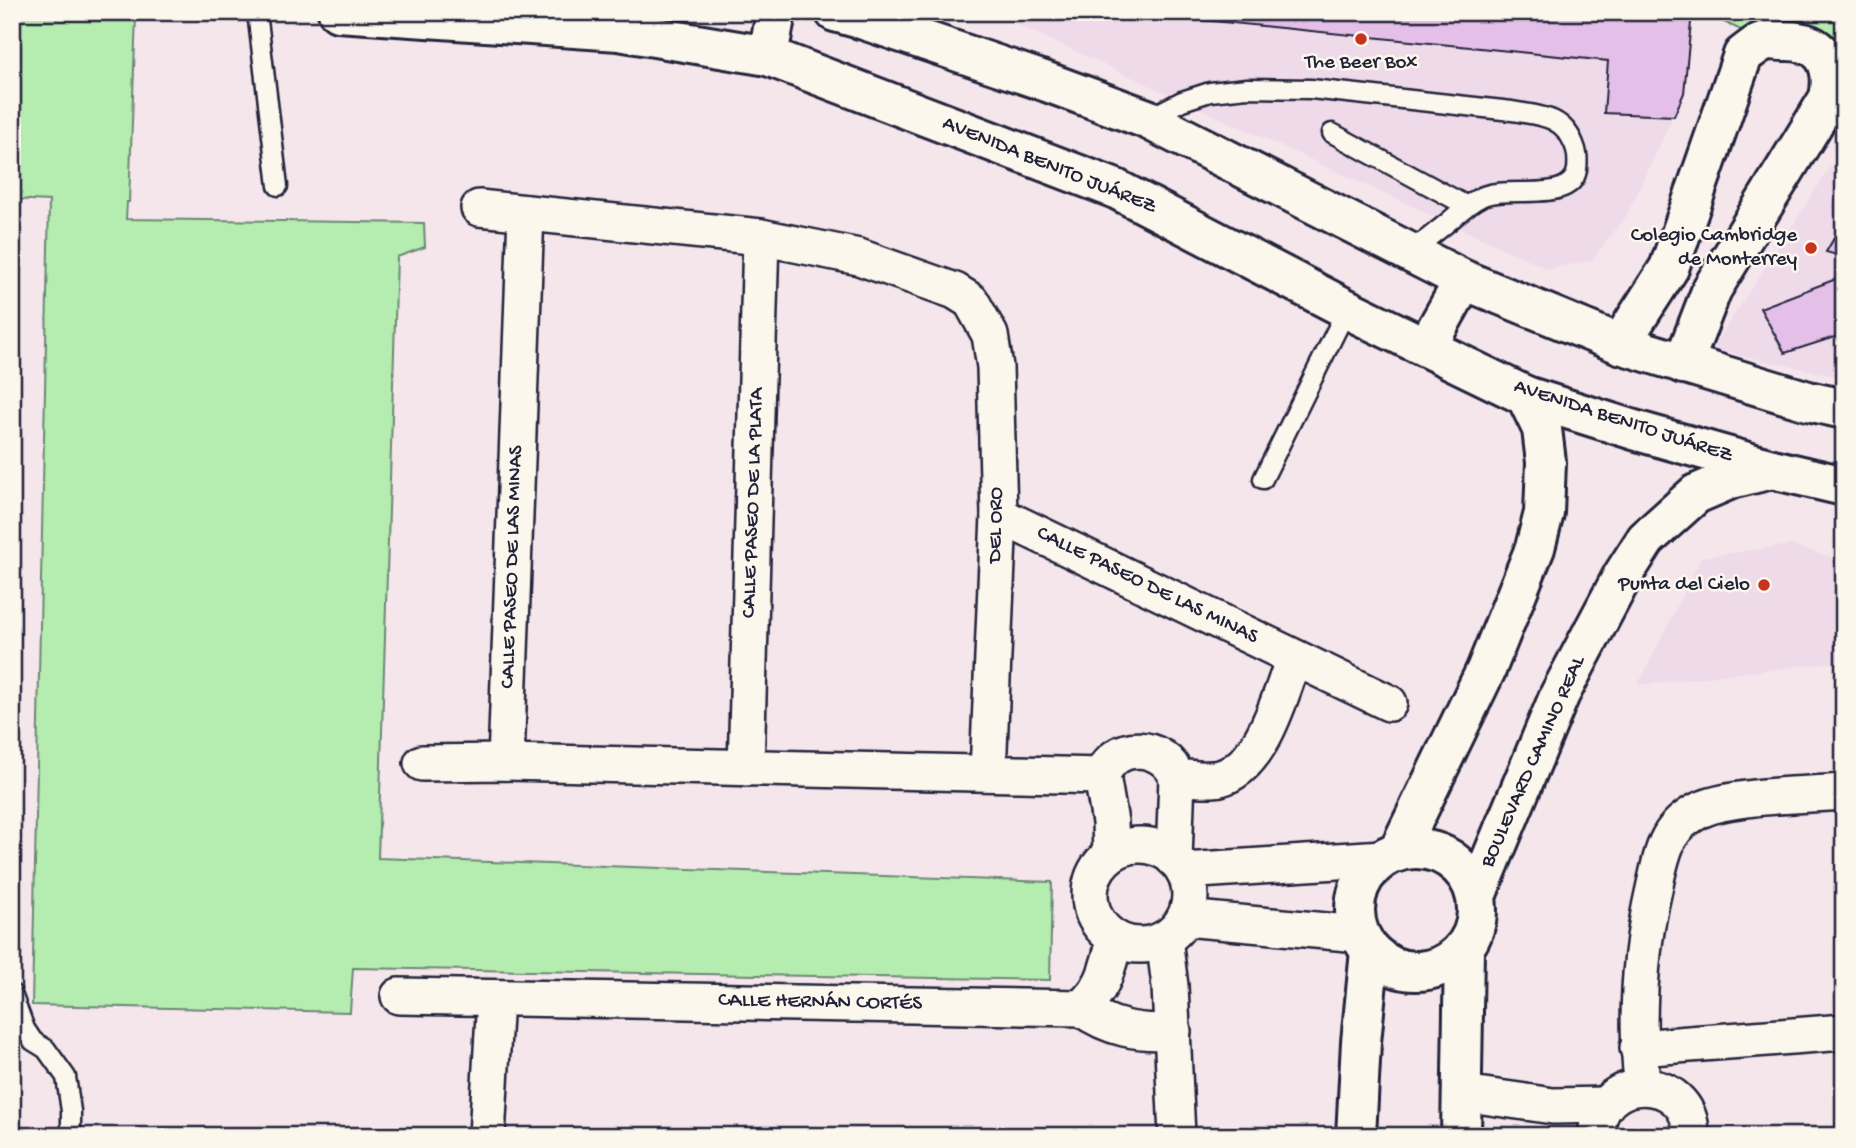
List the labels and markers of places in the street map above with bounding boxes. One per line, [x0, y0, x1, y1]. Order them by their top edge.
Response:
marker: The Beer Box [1353, 31, 1369, 47]
place label: The Beer Box [1304, 51, 1417, 76]
place label: Colegio Cambridge de Monterrey [1631, 224, 1798, 273]
marker: Colegio Cambridge de Monterrey [1803, 240, 1819, 256]
place label: Punta del Cielo [1617, 573, 1750, 598]
marker: Punta del Cielo [1756, 577, 1772, 593]

